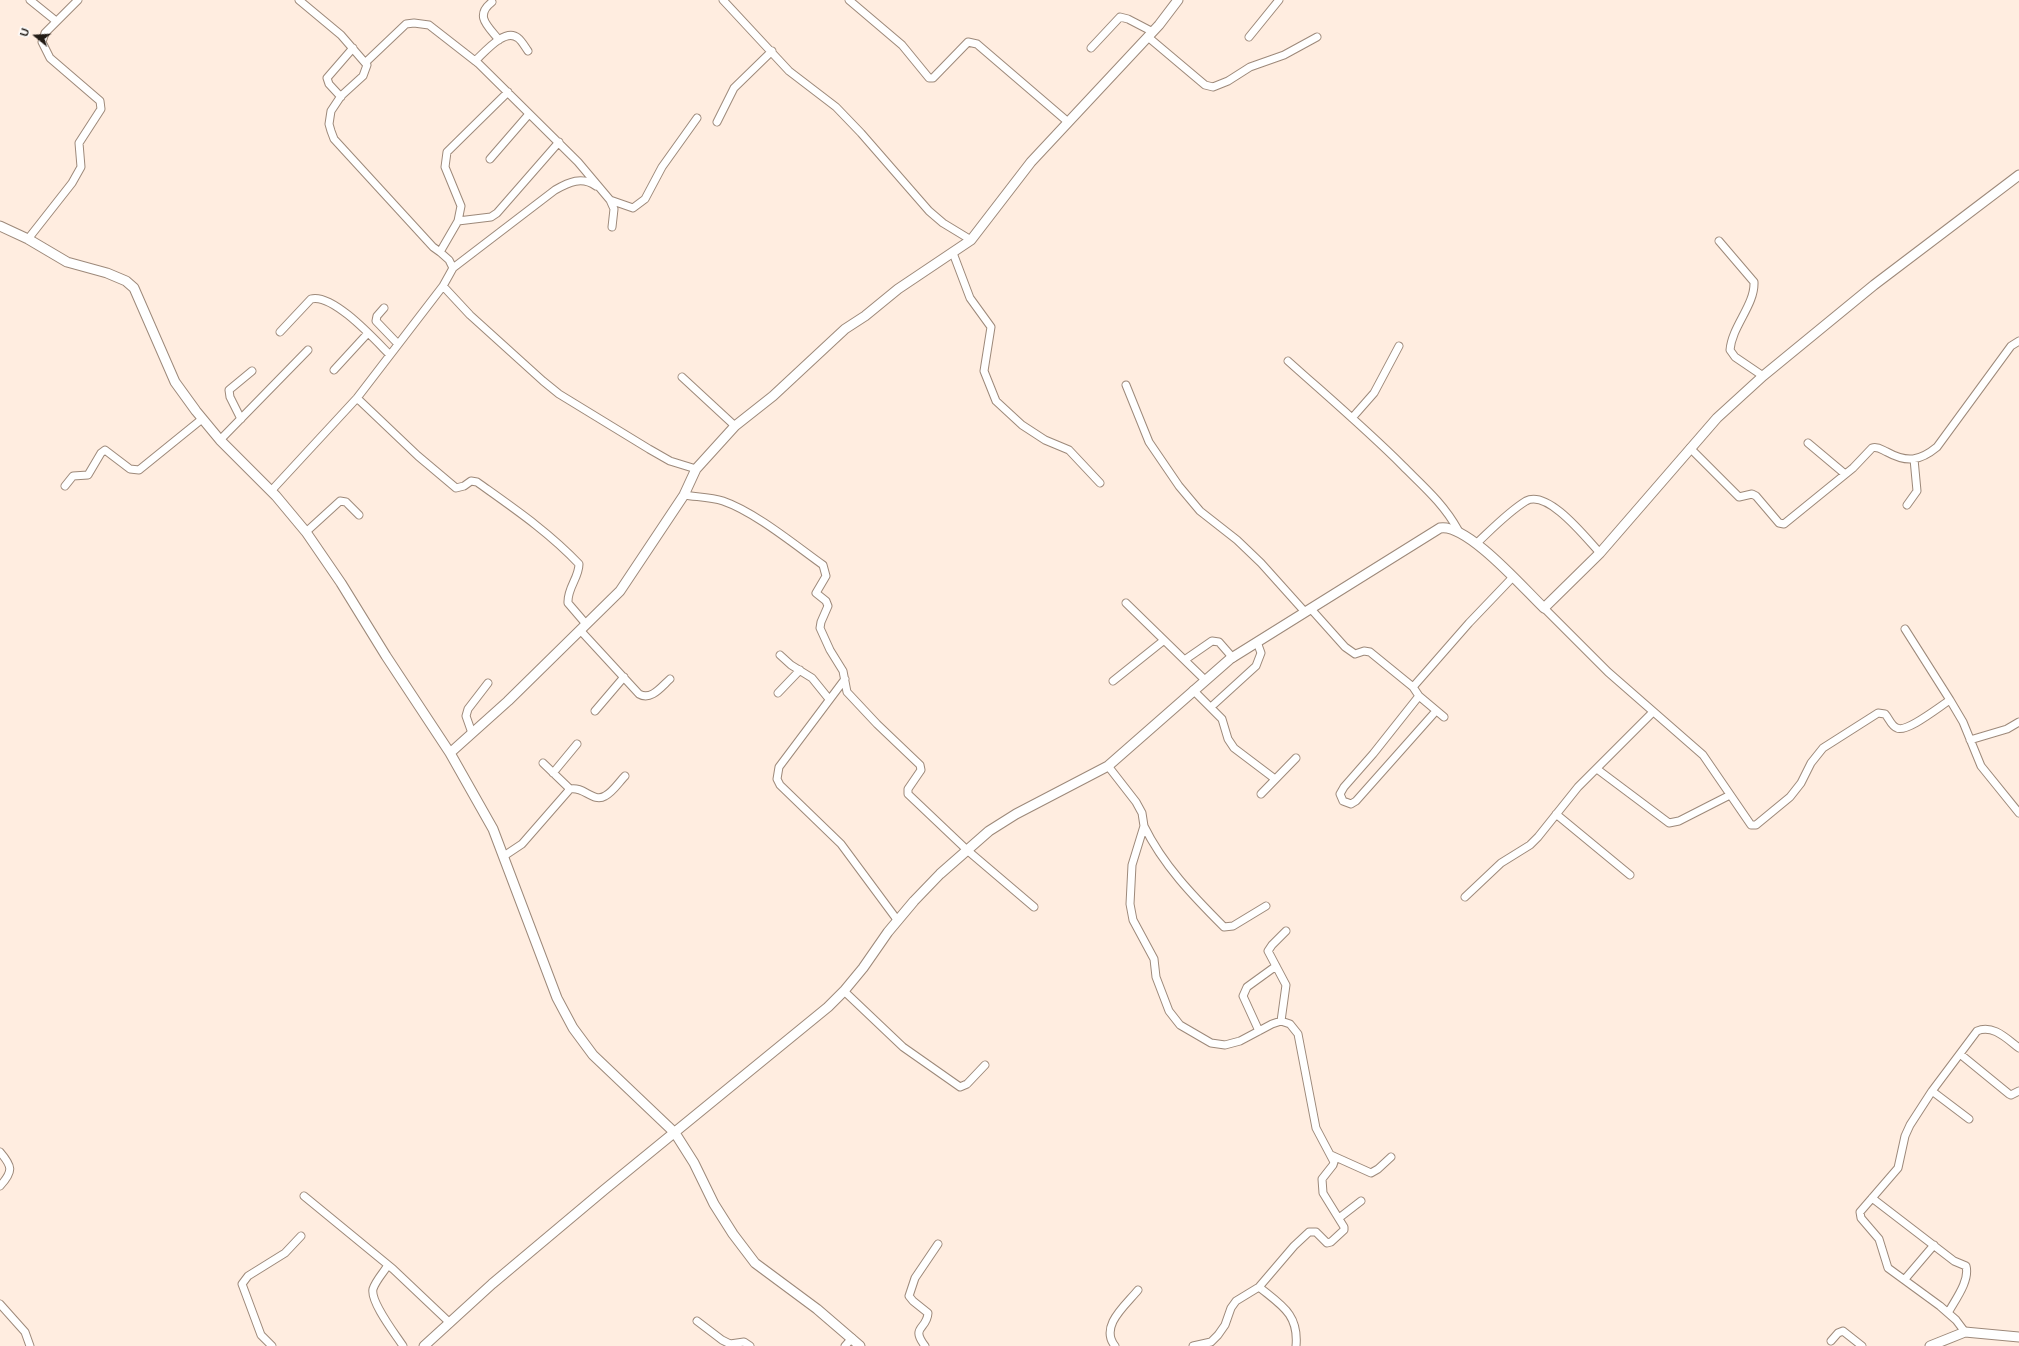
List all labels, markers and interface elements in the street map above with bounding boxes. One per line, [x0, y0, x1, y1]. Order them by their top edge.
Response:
north arrow [16, 16, 56, 56]
text: U [18, 27, 32, 38]

